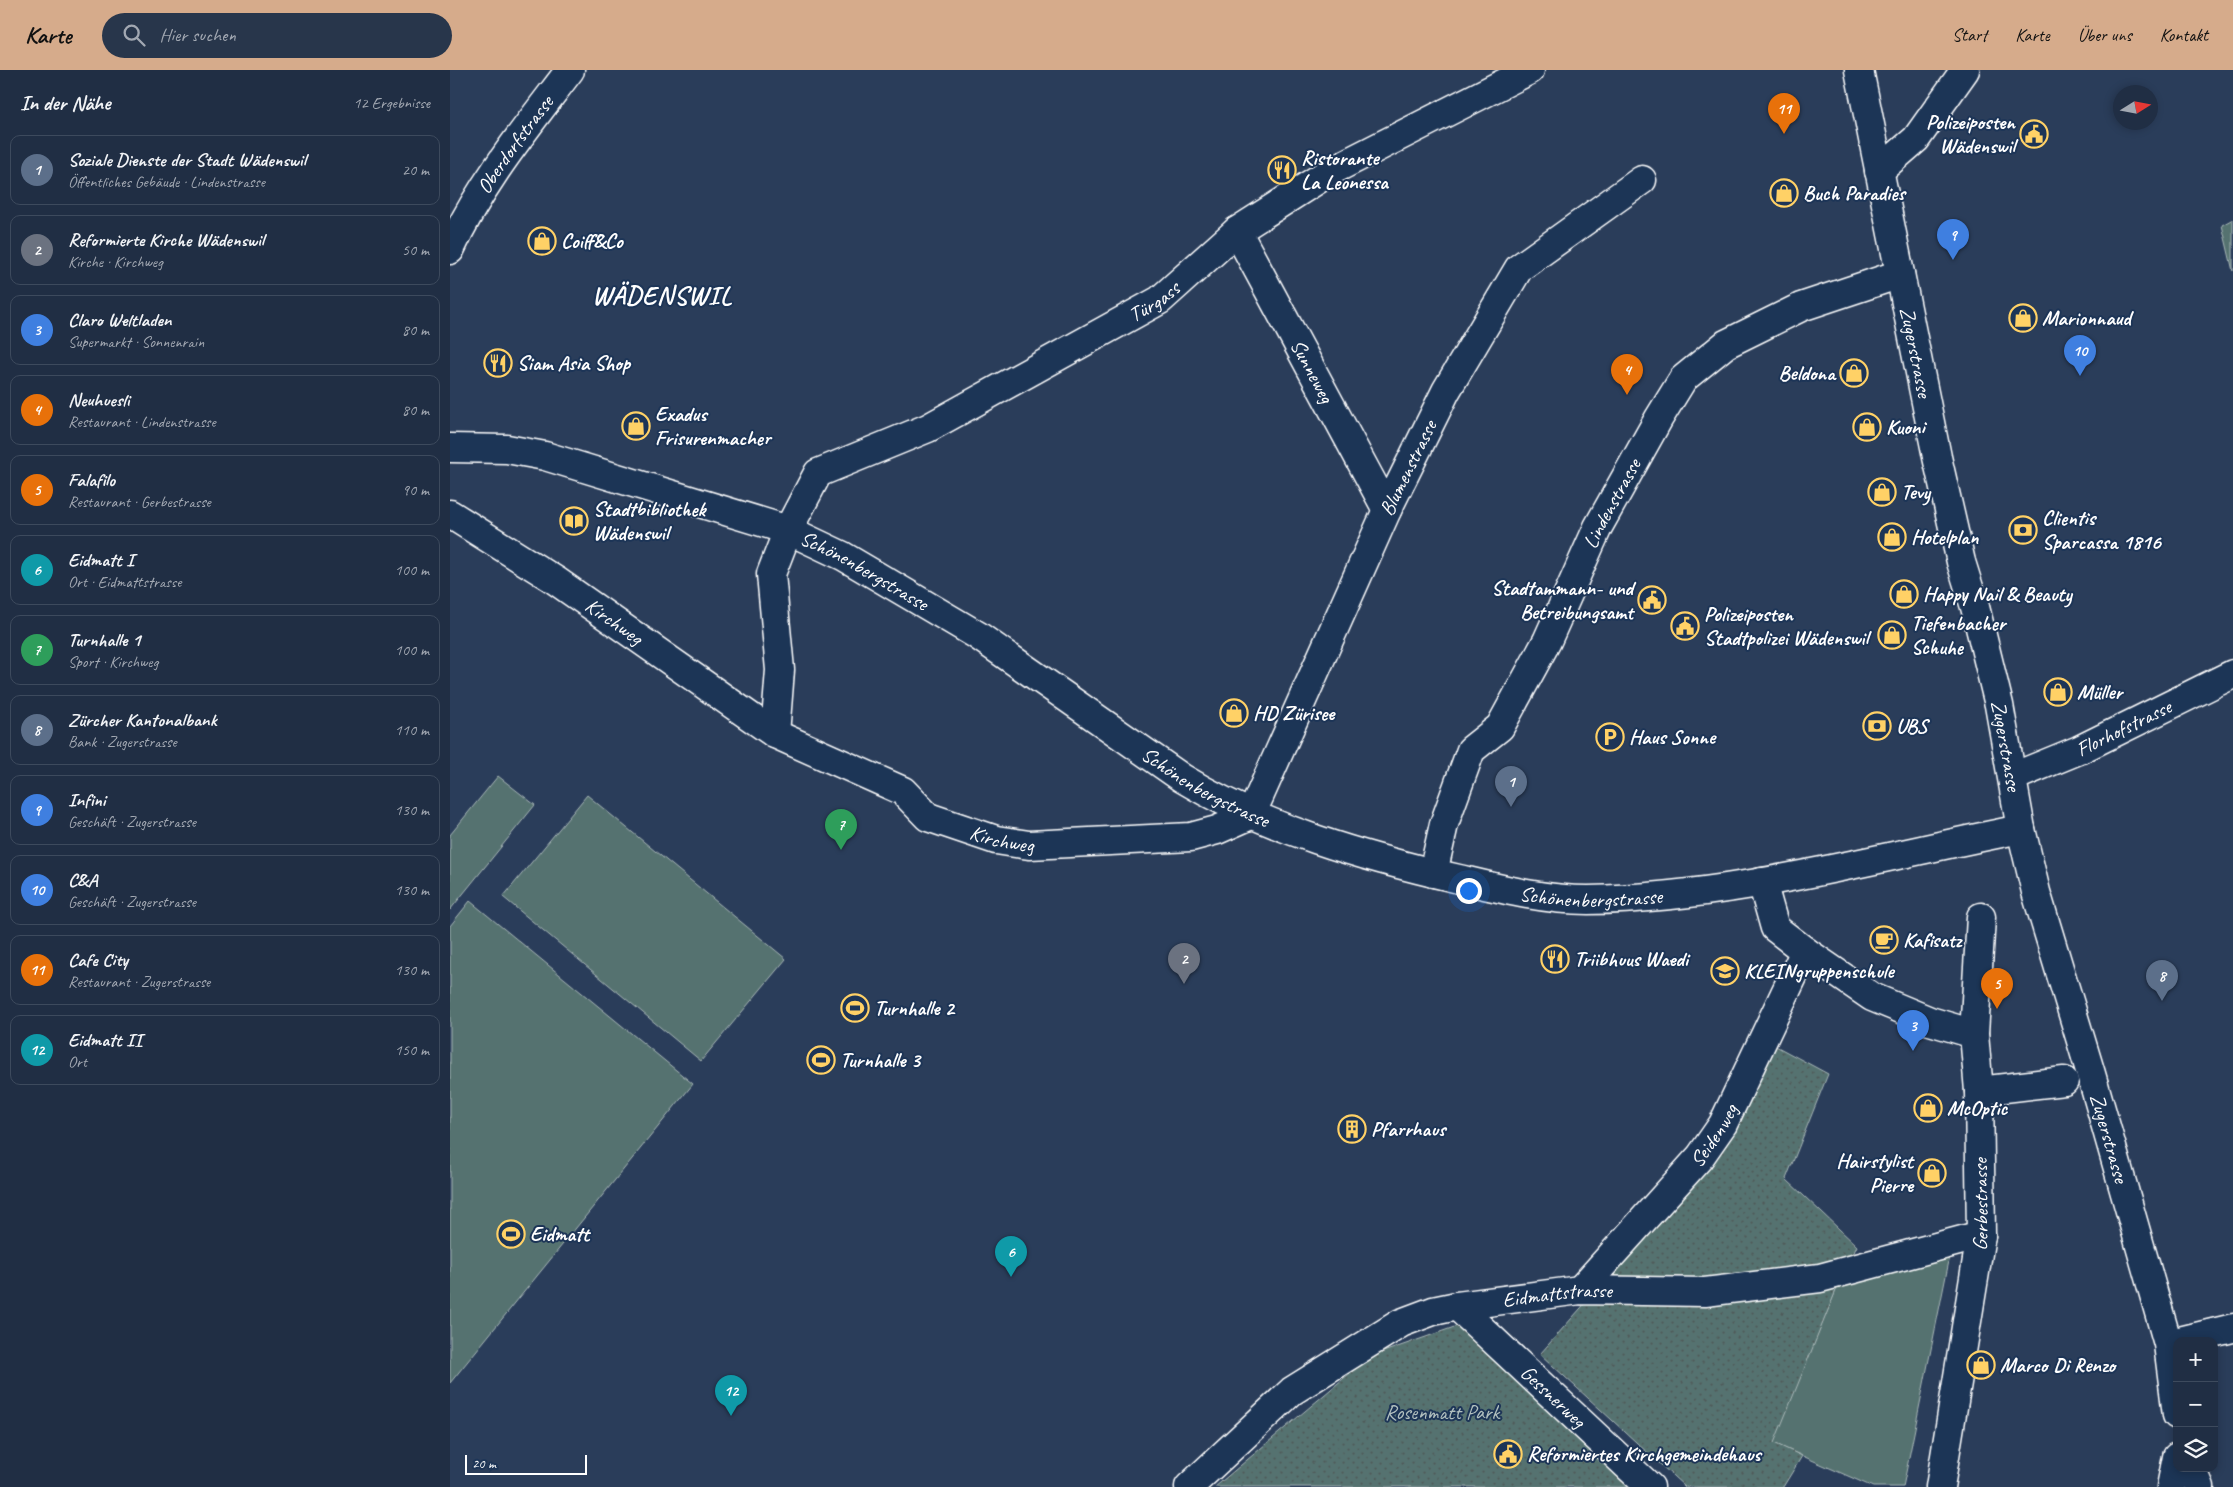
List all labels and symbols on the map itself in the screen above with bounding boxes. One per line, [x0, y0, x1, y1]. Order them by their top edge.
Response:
north arrow [2113, 85, 2158, 130]
street label: Oberdorfstrasse [471, 89, 560, 199]
pin: 11 [1768, 93, 1800, 134]
place label: Polizeiposten Wädenswil [1926, 109, 2019, 159]
public building icon: Polizeiposten Wädenswil [2019, 119, 2049, 149]
place label: Ristorante La Leonessa [1301, 145, 1389, 195]
restaurant icon: Ristorante La Leonessa [1267, 155, 1297, 185]
shop icon: Buch Paradies [1769, 178, 1799, 208]
place label: Buch Paradies [1803, 180, 1907, 206]
pin: 9 [1937, 219, 1969, 260]
shop icon: Coiff&Co [527, 226, 557, 256]
place label: Coiff&Co [561, 228, 624, 254]
street label: Türgass [1124, 274, 1186, 328]
district label: WÄDENSWIL [592, 279, 733, 312]
shop icon: Marionnaud [2008, 303, 2038, 333]
street label: Zugerstrasse [1894, 305, 1938, 402]
place label: Marionnaud [2042, 305, 2134, 331]
street label: Sunneweg [1285, 335, 1341, 409]
pin: 10 [2064, 335, 2096, 376]
restaurant icon: Siam Asia Shop [483, 348, 513, 378]
place label: Siam Asia Shop [517, 350, 632, 376]
pin: 4 [1611, 354, 1643, 395]
shop icon: Beldona [1839, 358, 1869, 388]
place label: Beldona [1779, 360, 1837, 386]
place label: Exadus Frisurenmacher [655, 401, 773, 451]
shop icon: Exadus Frisurenmacher [621, 411, 651, 441]
shop icon: Kuoni [1852, 412, 1882, 442]
street label: Blumenstrasse [1373, 414, 1443, 520]
place label: Kuoni [1886, 414, 1927, 440]
street label: Lindenstrasse [1577, 452, 1648, 553]
shop icon: Tevy [1867, 477, 1897, 507]
place label: Tevy [1901, 479, 1932, 506]
place label: Stadtbibliothek Wädenswil [593, 496, 707, 546]
place label: Clientis Sparcassa 1816 [2042, 505, 2163, 555]
library icon: Stadtbibliothek Wädenswil [559, 506, 589, 536]
bank icon: Clientis Sparcassa 1816 [2008, 515, 2038, 545]
shop icon: Hotelplan [1877, 522, 1907, 552]
place label: Hotelplan [1911, 524, 1979, 550]
street label: Schönenbergstrasse [796, 525, 935, 617]
place label: Stadtammann- und Betreibungsamt [1491, 575, 1637, 625]
shop icon: Happy Nail & Beauty [1889, 579, 1919, 609]
place label: Happy Nail & Beauty [1923, 581, 2073, 608]
public building icon: Stadtammann- und Betreibungsamt [1637, 585, 1667, 615]
street label: Kirchweg [580, 592, 649, 651]
place label: Polizeiposten Stadtpolizei Wädenswil [1704, 601, 1872, 651]
place label: Tiefenbacher Schuhe [1911, 610, 2008, 660]
public building icon: Polizeiposten Stadtpolizei Wädenswil [1670, 611, 1700, 641]
shop icon: Tiefenbacher Schuhe [1877, 620, 1907, 650]
shop icon: Müller [2043, 677, 2073, 707]
place label: Müller [2077, 679, 2125, 705]
street label: Florhofstrasse [2072, 693, 2177, 762]
shop icon: HD Zürisee [1219, 698, 1249, 728]
street label: Zugerstrasse [1985, 699, 2027, 795]
place label: HD Zürisee [1253, 700, 1336, 726]
bank icon: UBS [1862, 711, 1892, 741]
place label: UBS [1896, 713, 1931, 739]
parking icon: Haus Sonne [1595, 722, 1625, 752]
place label: Haus Sonne [1629, 724, 1717, 750]
street label: Schönenbergstrasse [1137, 741, 1275, 834]
pin: 1 [1495, 766, 1527, 807]
pin: 7 [825, 809, 857, 850]
street label: Kirchweg [967, 819, 1035, 858]
your location [1456, 878, 1482, 904]
street label: Schönenbergstrasse [1518, 880, 1665, 913]
cafe icon: Kafisatz [1869, 925, 1899, 955]
place label: Kafisatz [1903, 927, 1963, 953]
pin: 2 [1168, 943, 1200, 984]
restaurant icon: Triibhuus Waedi [1540, 944, 1570, 974]
place label: Triibhuus Waedi [1574, 946, 1691, 972]
school or university icon: KLEINgruppenschule [1710, 956, 1740, 986]
place label: KLEINgruppenschule [1744, 958, 1896, 984]
pin: 8 [2146, 960, 2178, 1001]
pin: 5 [1981, 968, 2013, 1009]
sports icon: Turnhalle 2 [840, 993, 870, 1023]
place label: Turnhalle 2 [874, 995, 957, 1021]
pin: 3 [1897, 1010, 1929, 1051]
sports icon: Turnhalle 3 [806, 1045, 836, 1075]
place label: Turnhalle 3 [840, 1047, 923, 1073]
street label: Zugerstrasse [2084, 1091, 2135, 1188]
shop icon: McOptic [1913, 1093, 1943, 1123]
place label: McOptic [1947, 1095, 2009, 1121]
street label: Seidenweg [1684, 1098, 1744, 1173]
building icon: Pfarrhaus [1337, 1114, 1367, 1144]
place label: Pfarrhaus [1371, 1116, 1448, 1142]
place label: Hairstylist Pierre [1836, 1148, 1915, 1198]
street label: Gerbestrasse [1966, 1156, 1994, 1252]
shop icon: Hairstylist Pierre [1917, 1158, 1947, 1188]
sports icon: Eidmatt [496, 1219, 526, 1249]
place label: Eidmatt [530, 1221, 591, 1247]
pin: 6 [995, 1236, 1027, 1277]
street label: Eidmattstrasse [1501, 1277, 1614, 1313]
shop icon: Marco Di Renzo [1966, 1350, 1996, 1380]
place label: Marco Di Renzo [2000, 1352, 2118, 1378]
street label: Gessnerweg [1515, 1359, 1593, 1434]
pin: 12 [715, 1375, 747, 1416]
park label: Rosenmatt Park [1385, 1399, 1502, 1425]
public building icon: Reformiertes Kirchgemeindehaus [1493, 1439, 1523, 1469]
place label: Reformiertes Kirchgemeindehaus [1527, 1441, 1763, 1467]
scale bar [465, 1452, 588, 1475]

